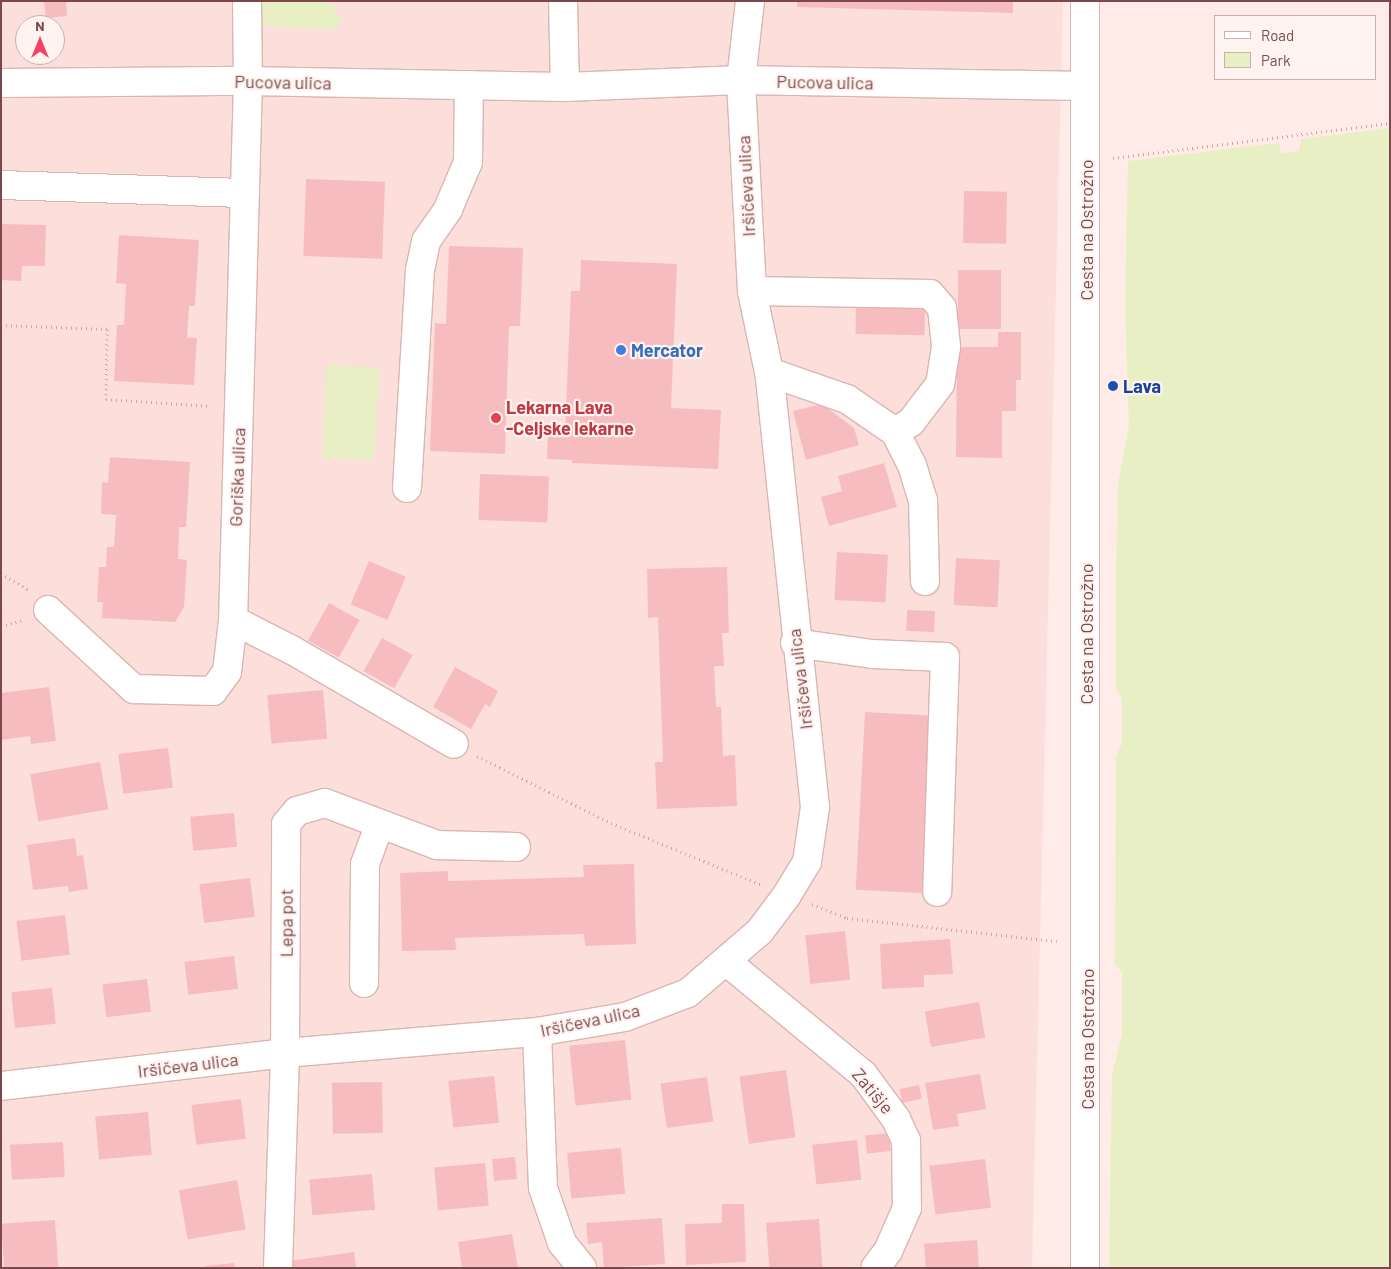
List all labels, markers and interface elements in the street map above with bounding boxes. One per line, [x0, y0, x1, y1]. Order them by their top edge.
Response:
north arrow [15, 15, 65, 65]
legend [1214, 15, 1376, 80]
text: N [35, 17, 45, 34]
text: Road [1261, 26, 1294, 44]
text: Park [1261, 51, 1290, 69]
street label: Pucova ulica [234, 70, 332, 94]
street label: Pucova ulica [776, 70, 874, 94]
street label: Iršičeva ulica [733, 135, 759, 237]
street label: Cesta na Ostrožno [1075, 160, 1097, 300]
place label: Mercator [631, 339, 703, 361]
marker: Mercator [615, 344, 627, 356]
place label: Lava [1123, 375, 1161, 397]
marker: Lava [1107, 380, 1119, 392]
place label: Lekarna Lava -Celjske lekarne [506, 397, 634, 439]
marker: Lekarna Lava -Celjske lekarne [490, 412, 502, 424]
street label: Goriška ulica [224, 427, 250, 527]
street label: Cesta na Ostrožno [1075, 564, 1097, 704]
street label: Iršičeva ulica [783, 627, 817, 731]
street label: Lepa pot [275, 889, 297, 957]
street label: Cesta na Ostrožno [1076, 969, 1098, 1109]
street label: Iršičeva ulica [538, 999, 642, 1041]
street label: Iršičeva ulica [136, 1048, 240, 1082]
street label: Zatišje [848, 1064, 898, 1118]

